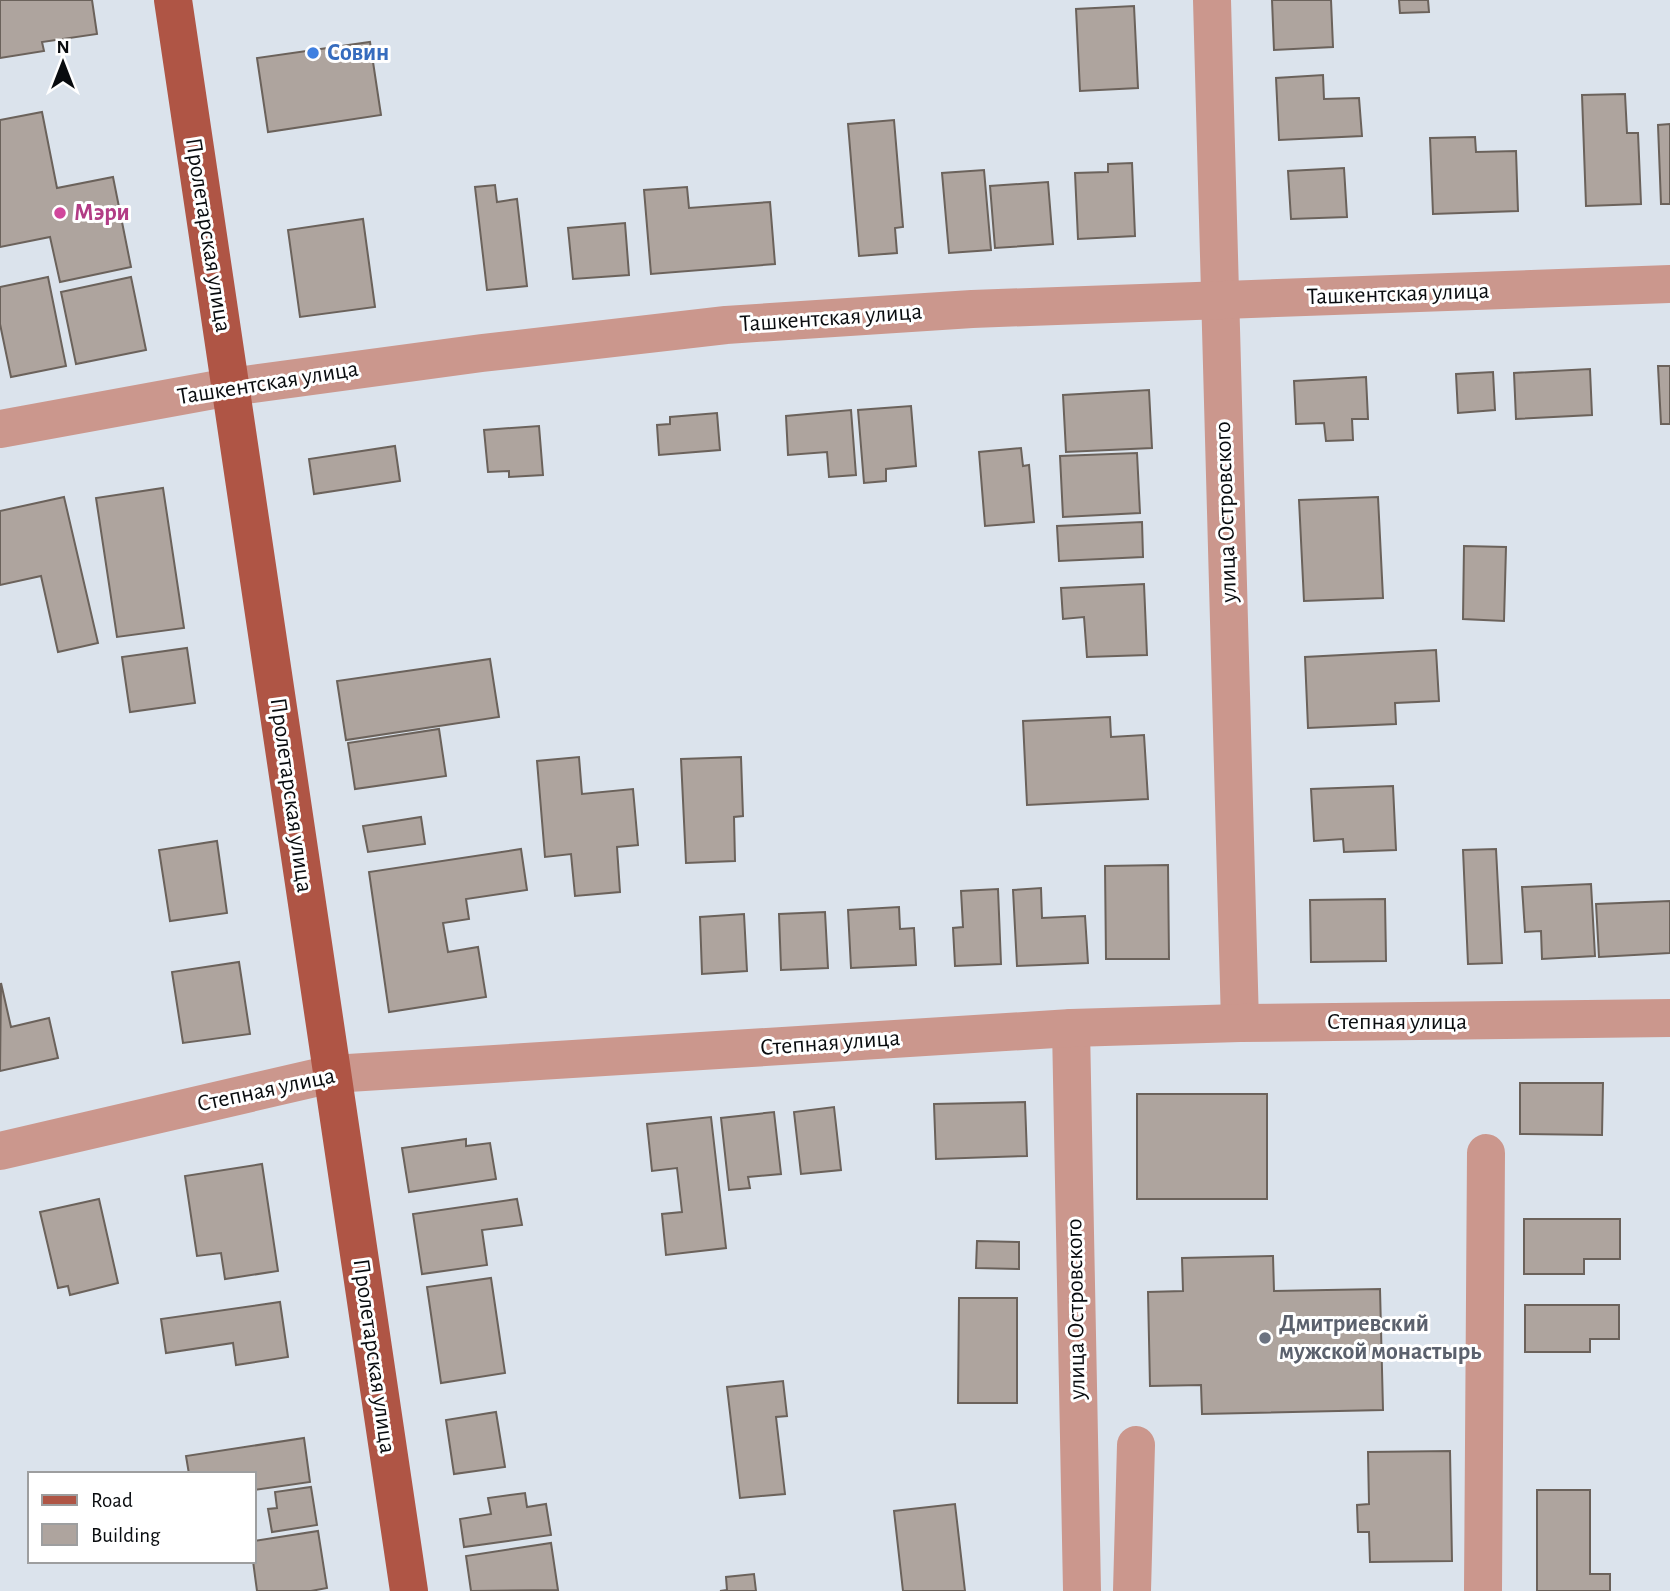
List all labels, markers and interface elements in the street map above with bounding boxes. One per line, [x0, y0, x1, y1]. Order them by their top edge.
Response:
north arrow [28, 28, 98, 98]
text: N [56, 38, 70, 57]
place label: Совин [327, 41, 389, 65]
marker: Совин [305, 45, 321, 61]
street label: Пролетарская улица [181, 136, 235, 334]
place label: Мэри [74, 201, 130, 225]
marker: Мэри [52, 205, 68, 221]
street label: Ташкентская улица [1306, 279, 1490, 309]
street label: Ташкентская улица [739, 300, 923, 336]
street label: Ташкентская улица [176, 357, 360, 409]
street label: улица Островского [1211, 421, 1241, 604]
street label: Пролетарская улица [265, 696, 317, 894]
street label: Степная улица [1327, 1010, 1467, 1034]
street label: Степная улица [759, 1026, 901, 1060]
street label: Степная улица [195, 1064, 337, 1116]
street label: улица Островского [1062, 1218, 1090, 1401]
street label: Пролетарская улица [348, 1257, 400, 1455]
place label: Дмитриевский мужской монастырь [1279, 1312, 1481, 1364]
marker: Дмитриевский мужской монастырь [1257, 1330, 1273, 1346]
legend [28, 1472, 256, 1563]
text: Road [91, 1490, 133, 1511]
text: Building [91, 1525, 161, 1546]

